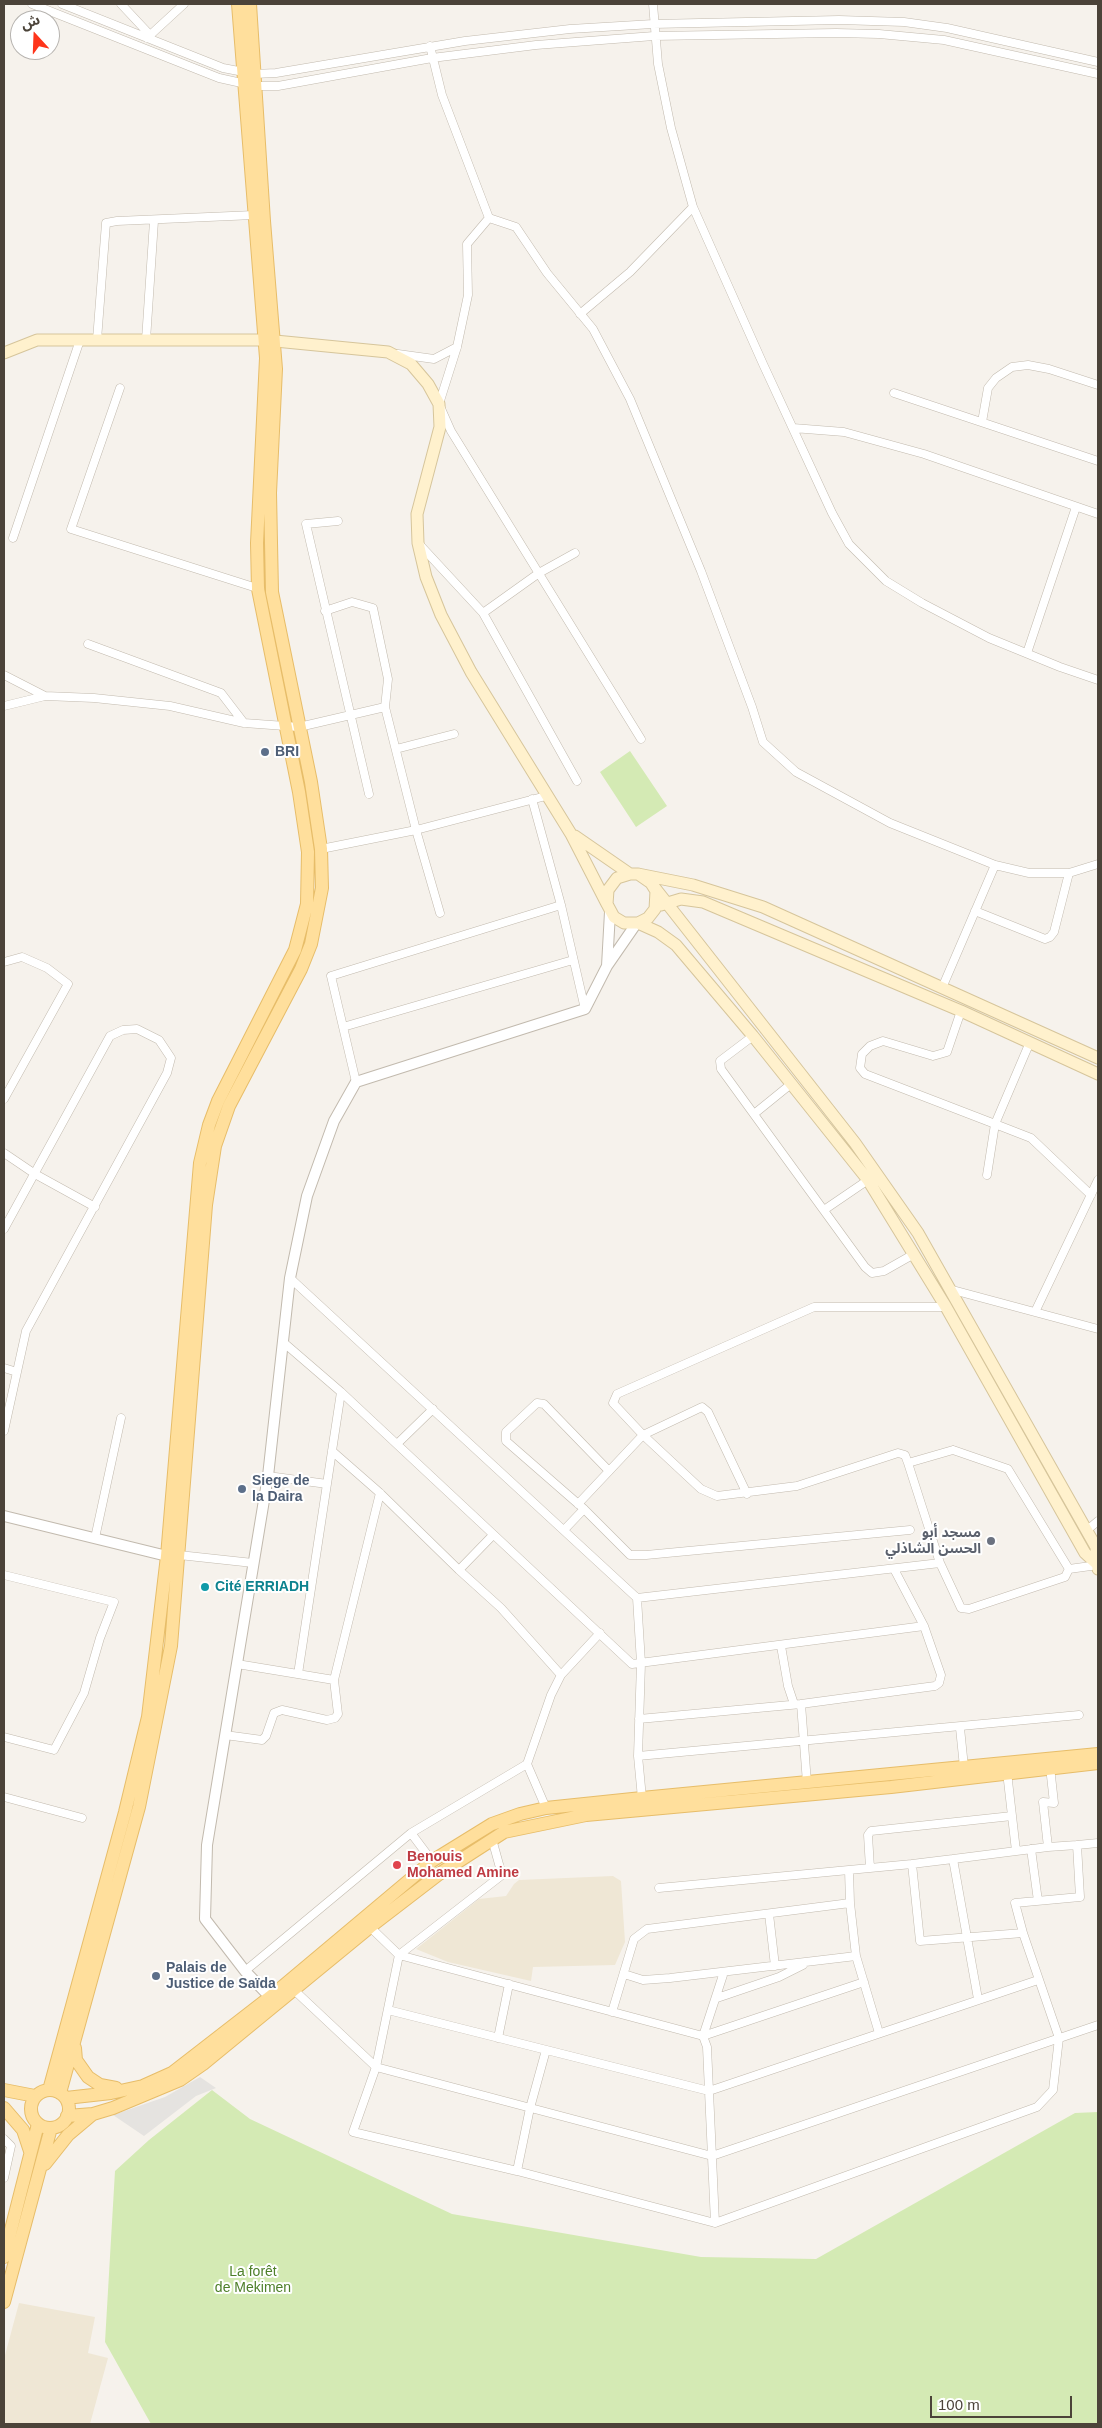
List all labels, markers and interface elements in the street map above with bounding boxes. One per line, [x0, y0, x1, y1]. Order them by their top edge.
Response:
north arrow [10, 10, 60, 60]
text: ش [18, 11, 42, 33]
place label: BRI [275, 744, 299, 760]
marker: BRI [259, 746, 271, 758]
place label: Siege de la Daira [252, 1473, 310, 1505]
marker: Siege de la Daira [236, 1483, 248, 1495]
place label: مسجد أبو الحسن الشاذلي [885, 1525, 981, 1558]
marker: مسجد أبو الحسن الشاذلي [985, 1535, 997, 1547]
place label: Cité ERRIADH [215, 1579, 309, 1595]
marker: Cité ERRIADH [199, 1581, 211, 1593]
place label: Benouis Mohamed Amine [407, 1849, 519, 1881]
marker: Benouis Mohamed Amine [391, 1859, 403, 1871]
place label: Palais de Justice de Saïda [166, 1960, 276, 1992]
marker: Palais de Justice de Saïda [150, 1970, 162, 1982]
park label: La forêt de Mekimen [215, 2264, 291, 2296]
scale bar [932, 2386, 1074, 2418]
text: 100 m [938, 2396, 980, 2413]

